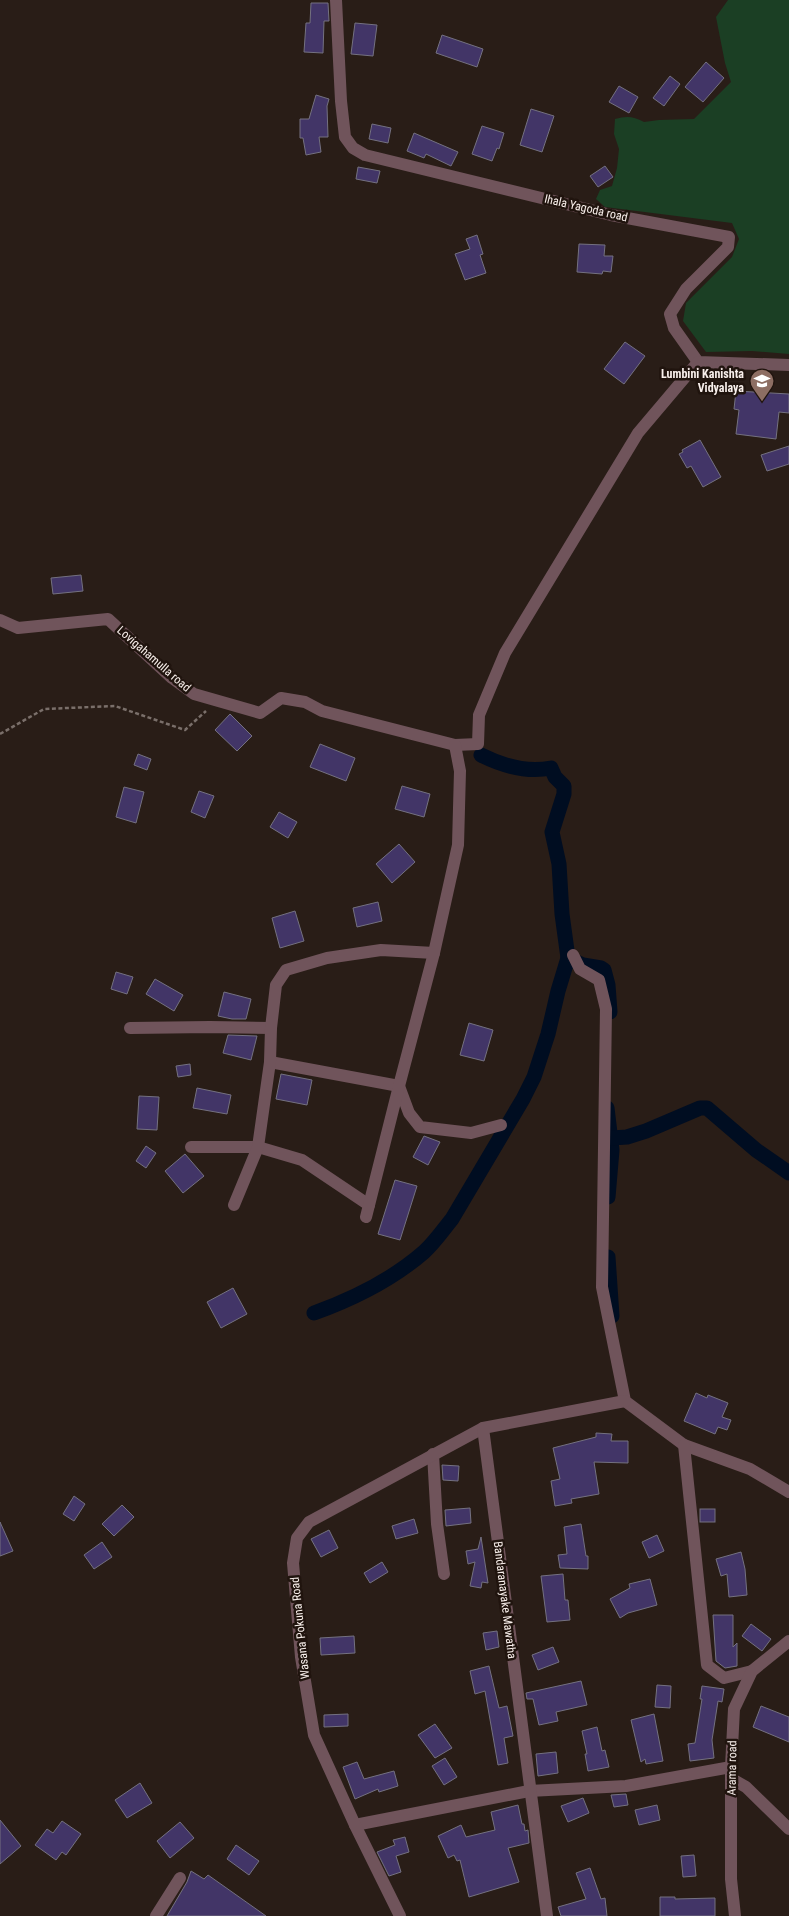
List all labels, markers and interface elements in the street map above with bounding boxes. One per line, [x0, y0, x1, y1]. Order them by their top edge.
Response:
street label: Ihala Yagoda road [543, 192, 629, 224]
place label: Lumbini Kanishta Vidyalaya [661, 367, 744, 395]
school or university icon: Lumbini Kanishta Vidyalaya [749, 368, 775, 402]
street label: Lovigahamulla road [114, 623, 194, 695]
street label: Bandaranayake Mawatha [491, 1540, 519, 1660]
street label: Wasana Pokuna Road [288, 1576, 312, 1680]
street label: Arama road [725, 1740, 739, 1796]

